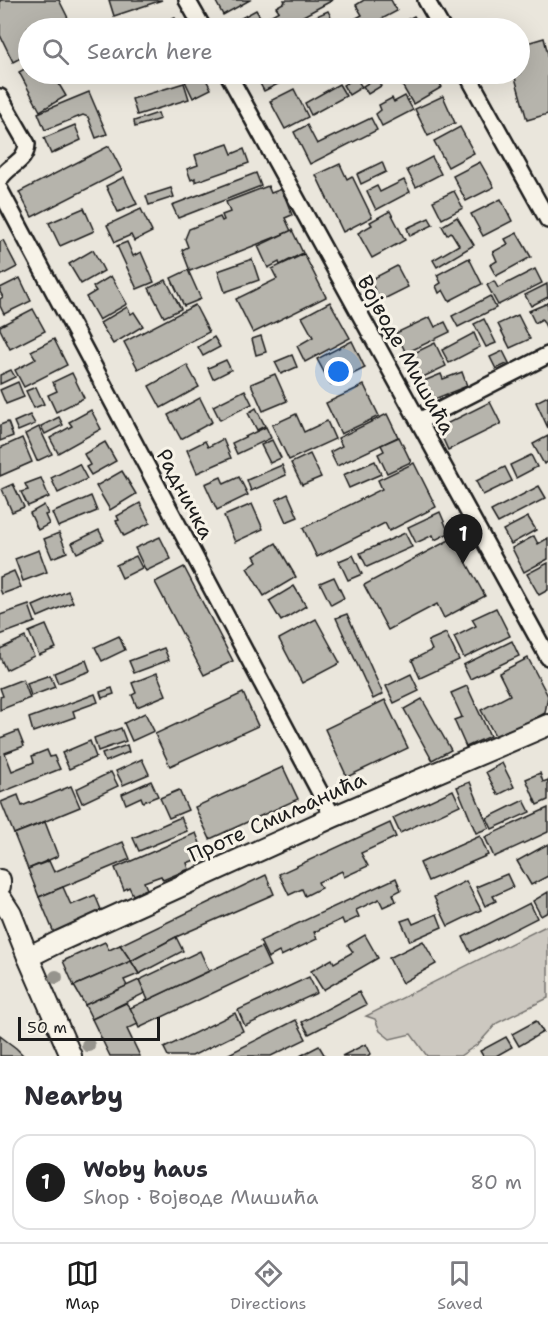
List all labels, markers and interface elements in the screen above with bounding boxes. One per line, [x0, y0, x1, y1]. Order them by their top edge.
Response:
search box [18, 18, 530, 84]
icon: search [39, 35, 72, 68]
text: Search here [87, 37, 213, 66]
street label: Војводе Мишића [351, 270, 461, 440]
your location [324, 357, 353, 386]
street label: Радничка [150, 444, 220, 544]
pin: 1 [444, 514, 482, 564]
street label: Проте Смиљанића [184, 765, 370, 869]
scale bar [18, 1014, 160, 1042]
text: 50 m [27, 1017, 67, 1038]
text: Nearby [24, 1078, 123, 1113]
text: Woby haus [83, 1155, 208, 1184]
text: 1 [41, 1169, 50, 1195]
text: 80 m [470, 1169, 522, 1195]
text: Shop · Војводе Мишића [83, 1184, 318, 1210]
tab: Map [65, 1257, 100, 1314]
tab: Directions [230, 1257, 307, 1314]
tab: Saved [437, 1257, 483, 1314]

